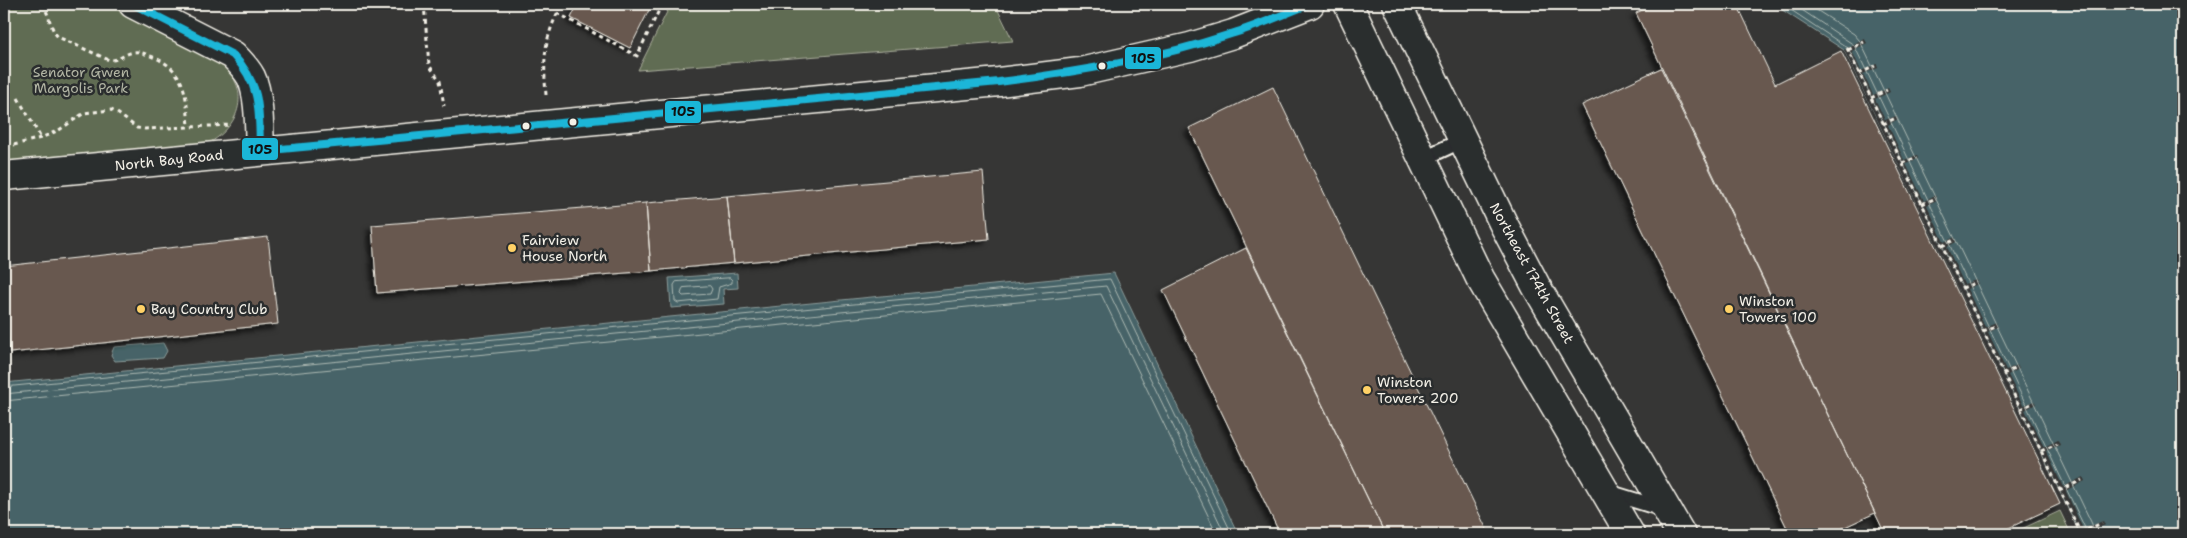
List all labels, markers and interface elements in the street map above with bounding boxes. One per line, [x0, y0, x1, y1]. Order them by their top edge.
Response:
line badge: 105 [1124, 46, 1162, 70]
text: 105 [1131, 49, 1155, 67]
unlabelled marker [1097, 61, 1107, 71]
park label: Senator Gwen Margolis Park [33, 63, 130, 97]
line badge: 105 [664, 100, 702, 124]
text: 105 [671, 102, 695, 120]
unlabelled marker [568, 117, 578, 127]
unlabelled marker [521, 121, 531, 131]
line badge: 105 [241, 137, 279, 161]
text: 105 [248, 140, 272, 158]
street label: North Bay Road [114, 145, 224, 175]
street label: Northeast 174th Street [1486, 199, 1578, 347]
place label: Fairview House North [522, 231, 608, 265]
marker: Fairview House North [506, 242, 518, 254]
place label: Winston Towers 100 [1739, 292, 1817, 326]
place label: Bay Country Club [151, 300, 267, 318]
marker: Bay Country Club [135, 303, 147, 315]
marker: Winston Towers 100 [1723, 303, 1735, 315]
place label: Winston Towers 200 [1377, 373, 1459, 407]
marker: Winston Towers 200 [1361, 384, 1373, 396]

